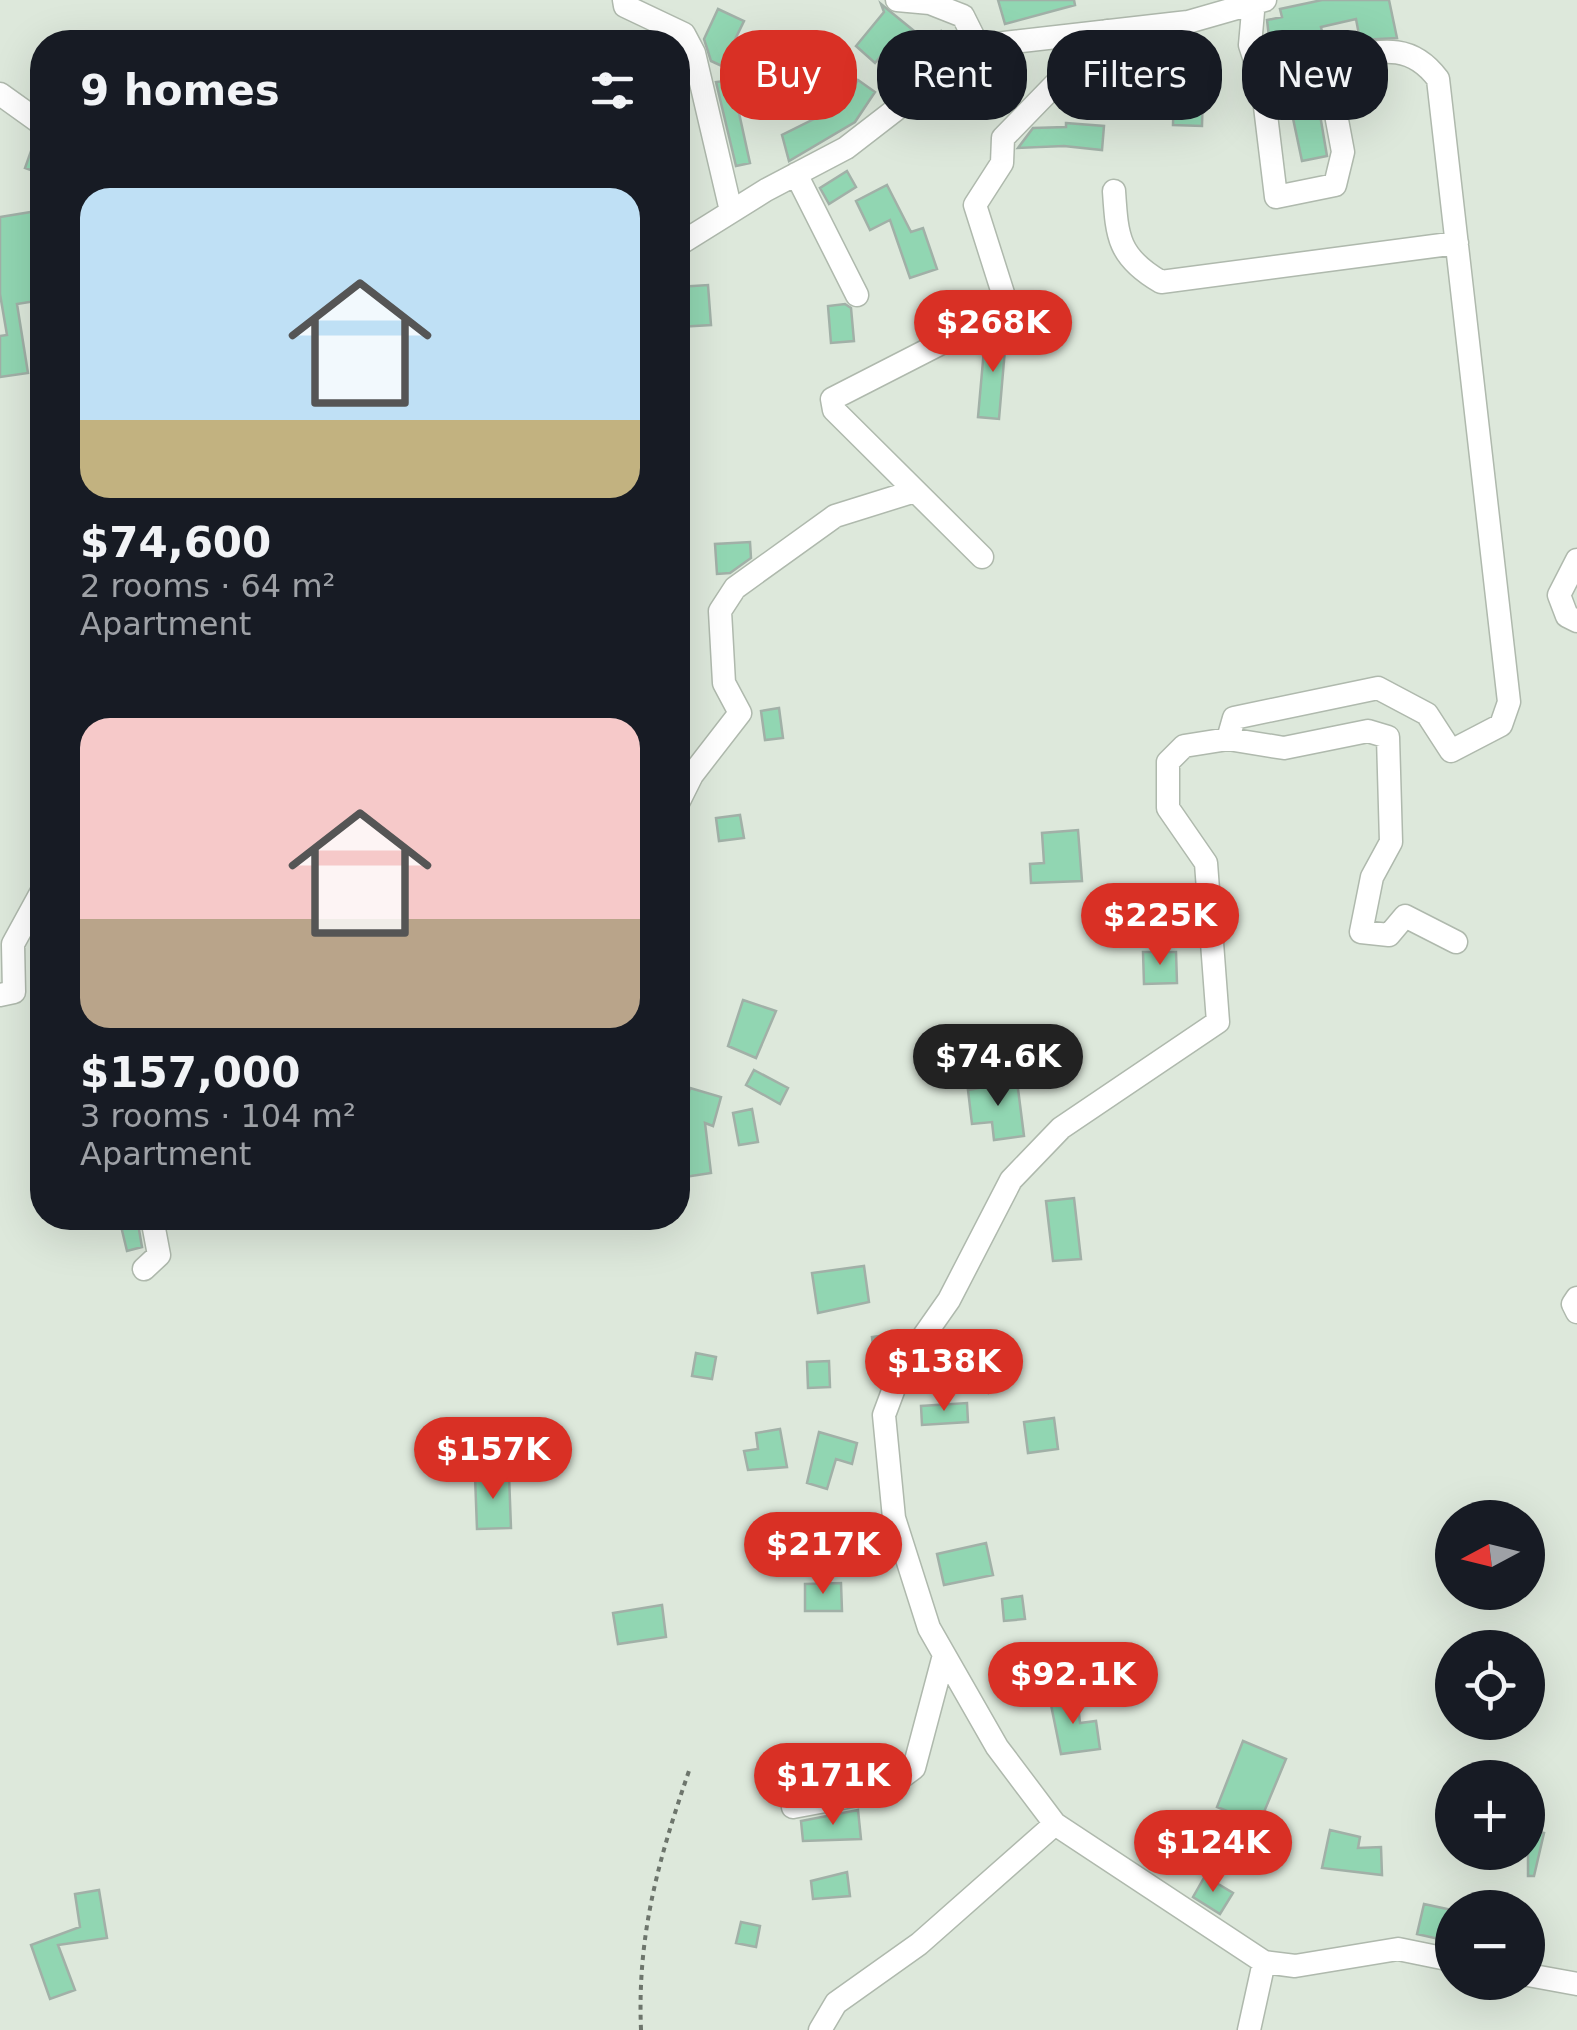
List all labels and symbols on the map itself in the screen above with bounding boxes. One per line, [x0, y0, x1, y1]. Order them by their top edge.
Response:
pin: $268K [923, 290, 1063, 375]
pin: $225K [1090, 883, 1230, 968]
pin: $74.6K [917, 1024, 1079, 1109]
pin: $138K [874, 1329, 1014, 1414]
pin: $157K [423, 1417, 563, 1502]
north arrow [1435, 1500, 1545, 1610]
pin: $217K [753, 1512, 893, 1597]
pin: $92.1K [992, 1642, 1154, 1727]
pin: $171K [763, 1743, 903, 1828]
pin: $124K [1143, 1810, 1283, 1895]

